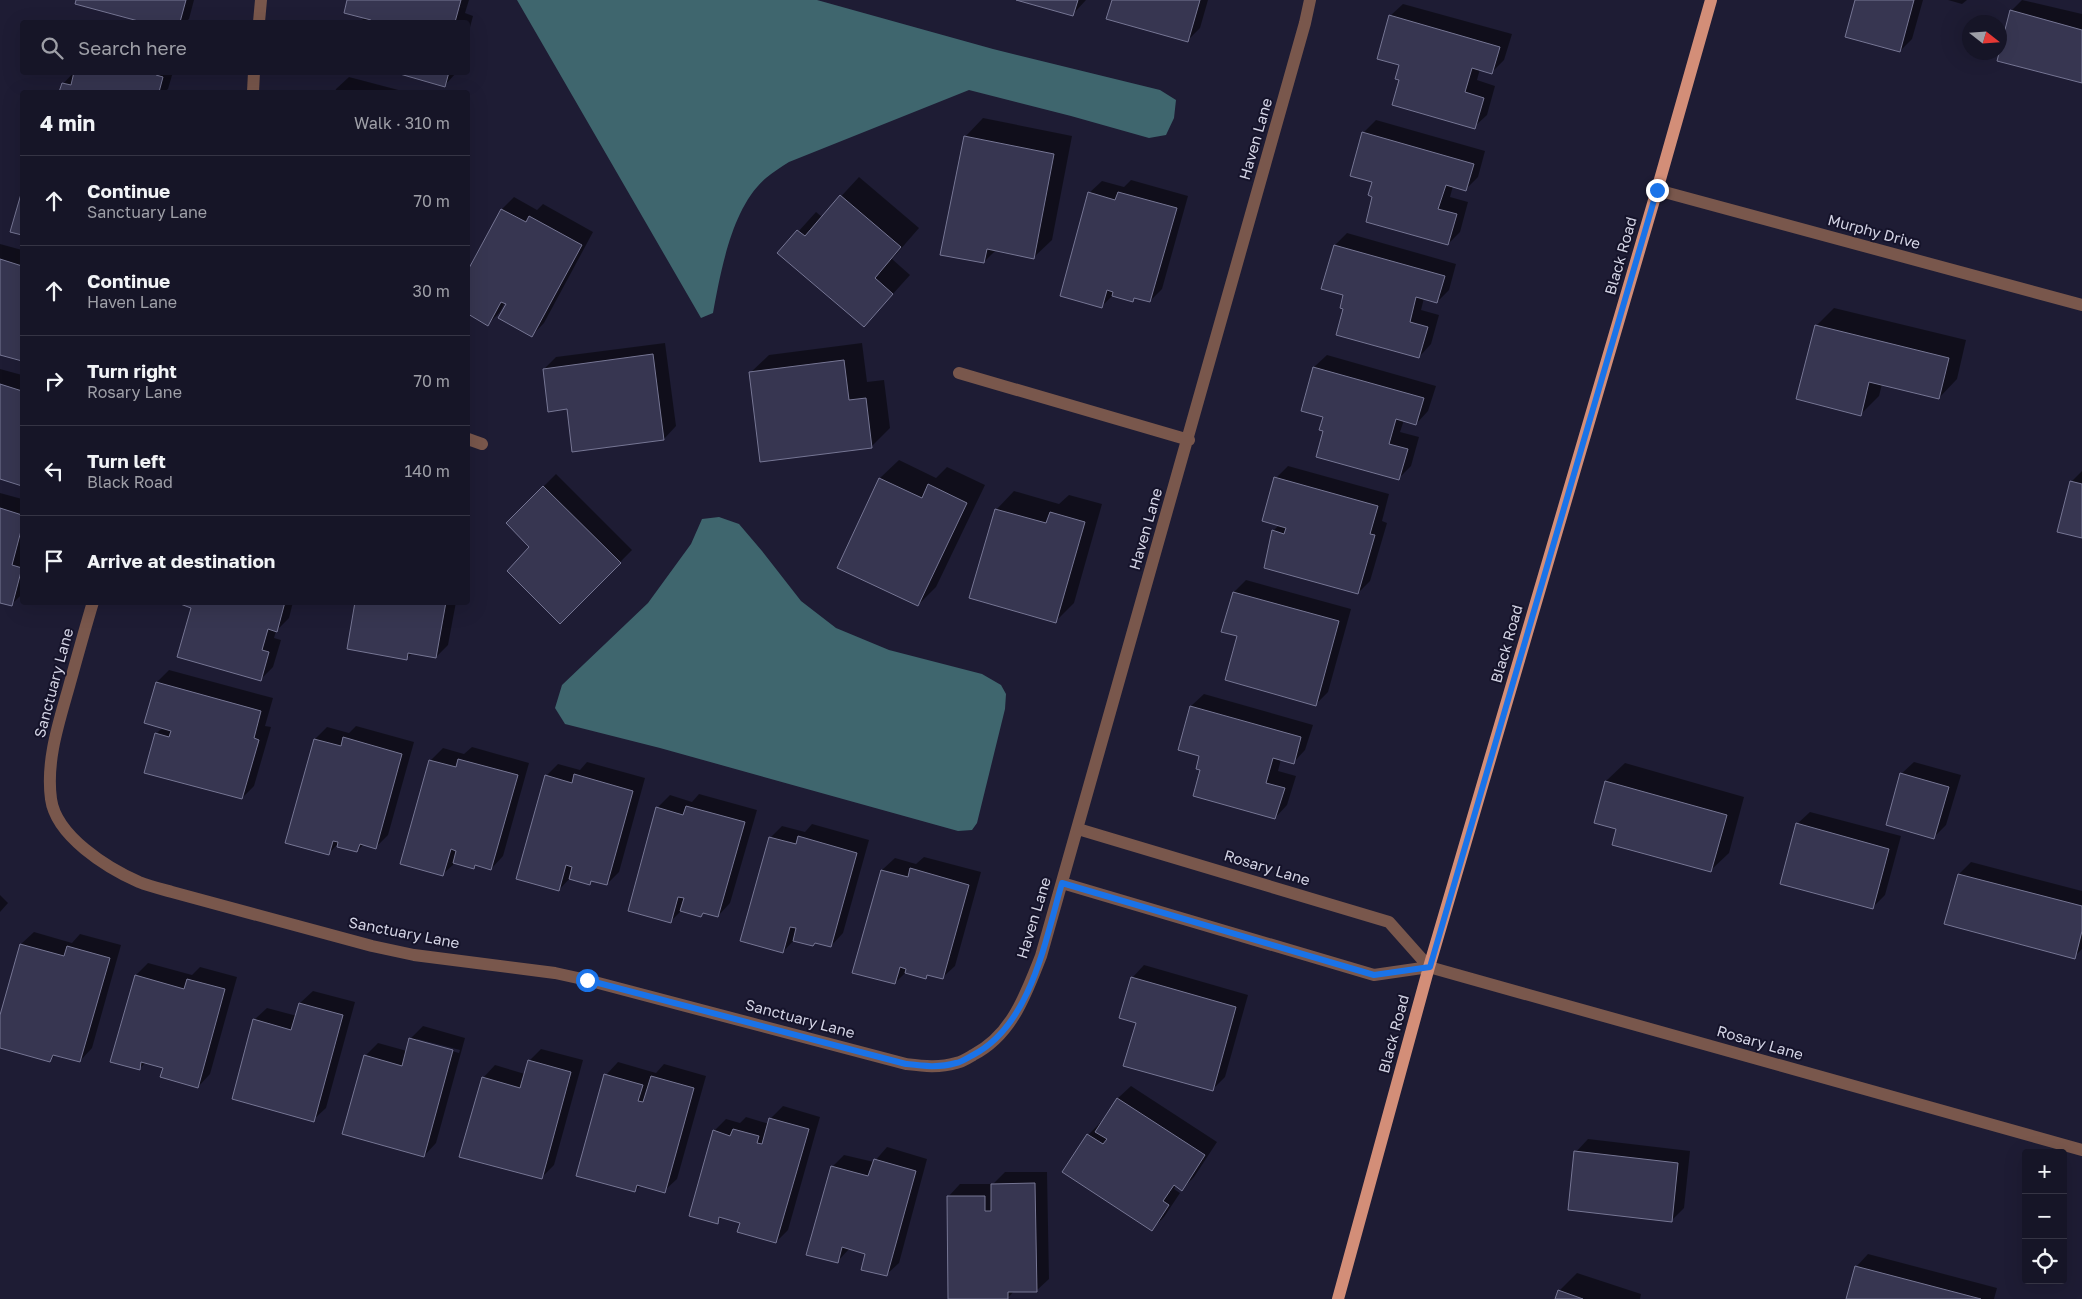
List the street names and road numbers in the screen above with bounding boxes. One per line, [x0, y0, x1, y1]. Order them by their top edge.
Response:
street label: Haven Lane [1235, 95, 1275, 182]
street label: Murphy Drive [1826, 210, 1923, 252]
street label: Black Road [1600, 215, 1640, 297]
street label: Haven Lane [1125, 485, 1165, 572]
street label: Black Road [1486, 603, 1526, 685]
street label: Sanctuary Lane [30, 626, 76, 739]
street label: Rosary Lane [1222, 845, 1313, 889]
street label: Haven Lane [1012, 874, 1054, 961]
street label: Sanctuary Lane [347, 912, 461, 952]
street label: Black Road [1374, 993, 1412, 1075]
street label: Sanctuary Lane [744, 995, 857, 1041]
street label: Rosary Lane [1715, 1021, 1806, 1063]

